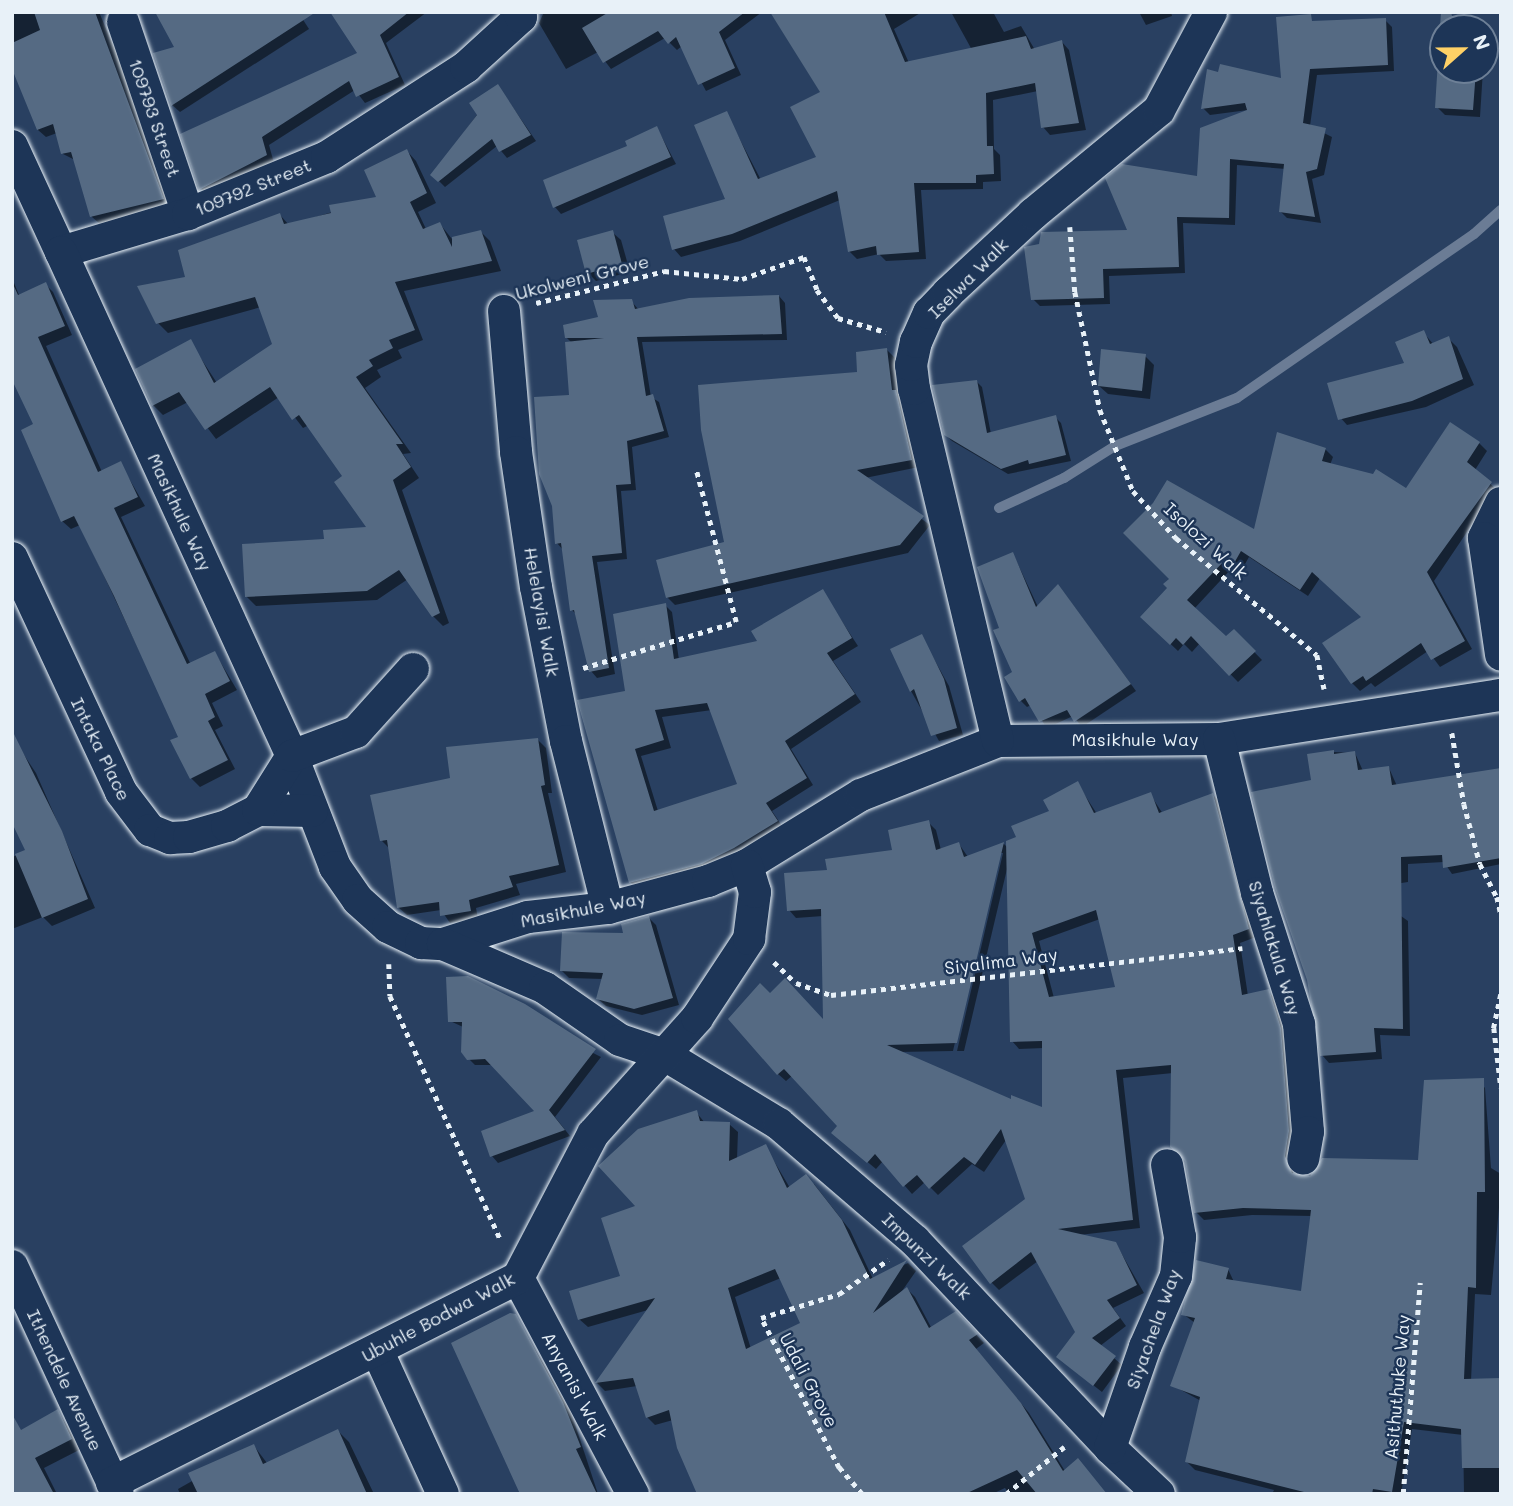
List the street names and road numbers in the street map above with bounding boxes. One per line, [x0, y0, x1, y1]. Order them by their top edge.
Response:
street label: 109793 Street [125, 56, 185, 180]
street label: 109792 Street [192, 154, 314, 220]
street label: Iselwa Walk [923, 233, 1013, 323]
street label: Ukolweni Grove [513, 250, 651, 304]
street label: Masikhule Way [143, 450, 217, 574]
street label: Isolozi Walk [1160, 498, 1252, 584]
street label: Helelayisi Walk [520, 545, 564, 679]
street label: Intaka Place [67, 694, 135, 804]
street label: Masikhule Way [1071, 728, 1199, 750]
street label: Siyahlakula Way [1244, 878, 1306, 1018]
street label: Masikhule Way [519, 886, 647, 932]
street label: Siyalima Way [943, 943, 1059, 979]
street label: Impunzi Walk [878, 1208, 976, 1304]
street label: Siyachela Way [1121, 1266, 1185, 1392]
street label: Ubuhle Bodwa Walk [358, 1268, 518, 1366]
street label: Ithendele Avenue [23, 1306, 107, 1454]
street label: Asithuthuke Way [1380, 1314, 1414, 1460]
street label: Anyanisi Walk [537, 1328, 613, 1444]
street label: Udali Grove [775, 1329, 843, 1431]

